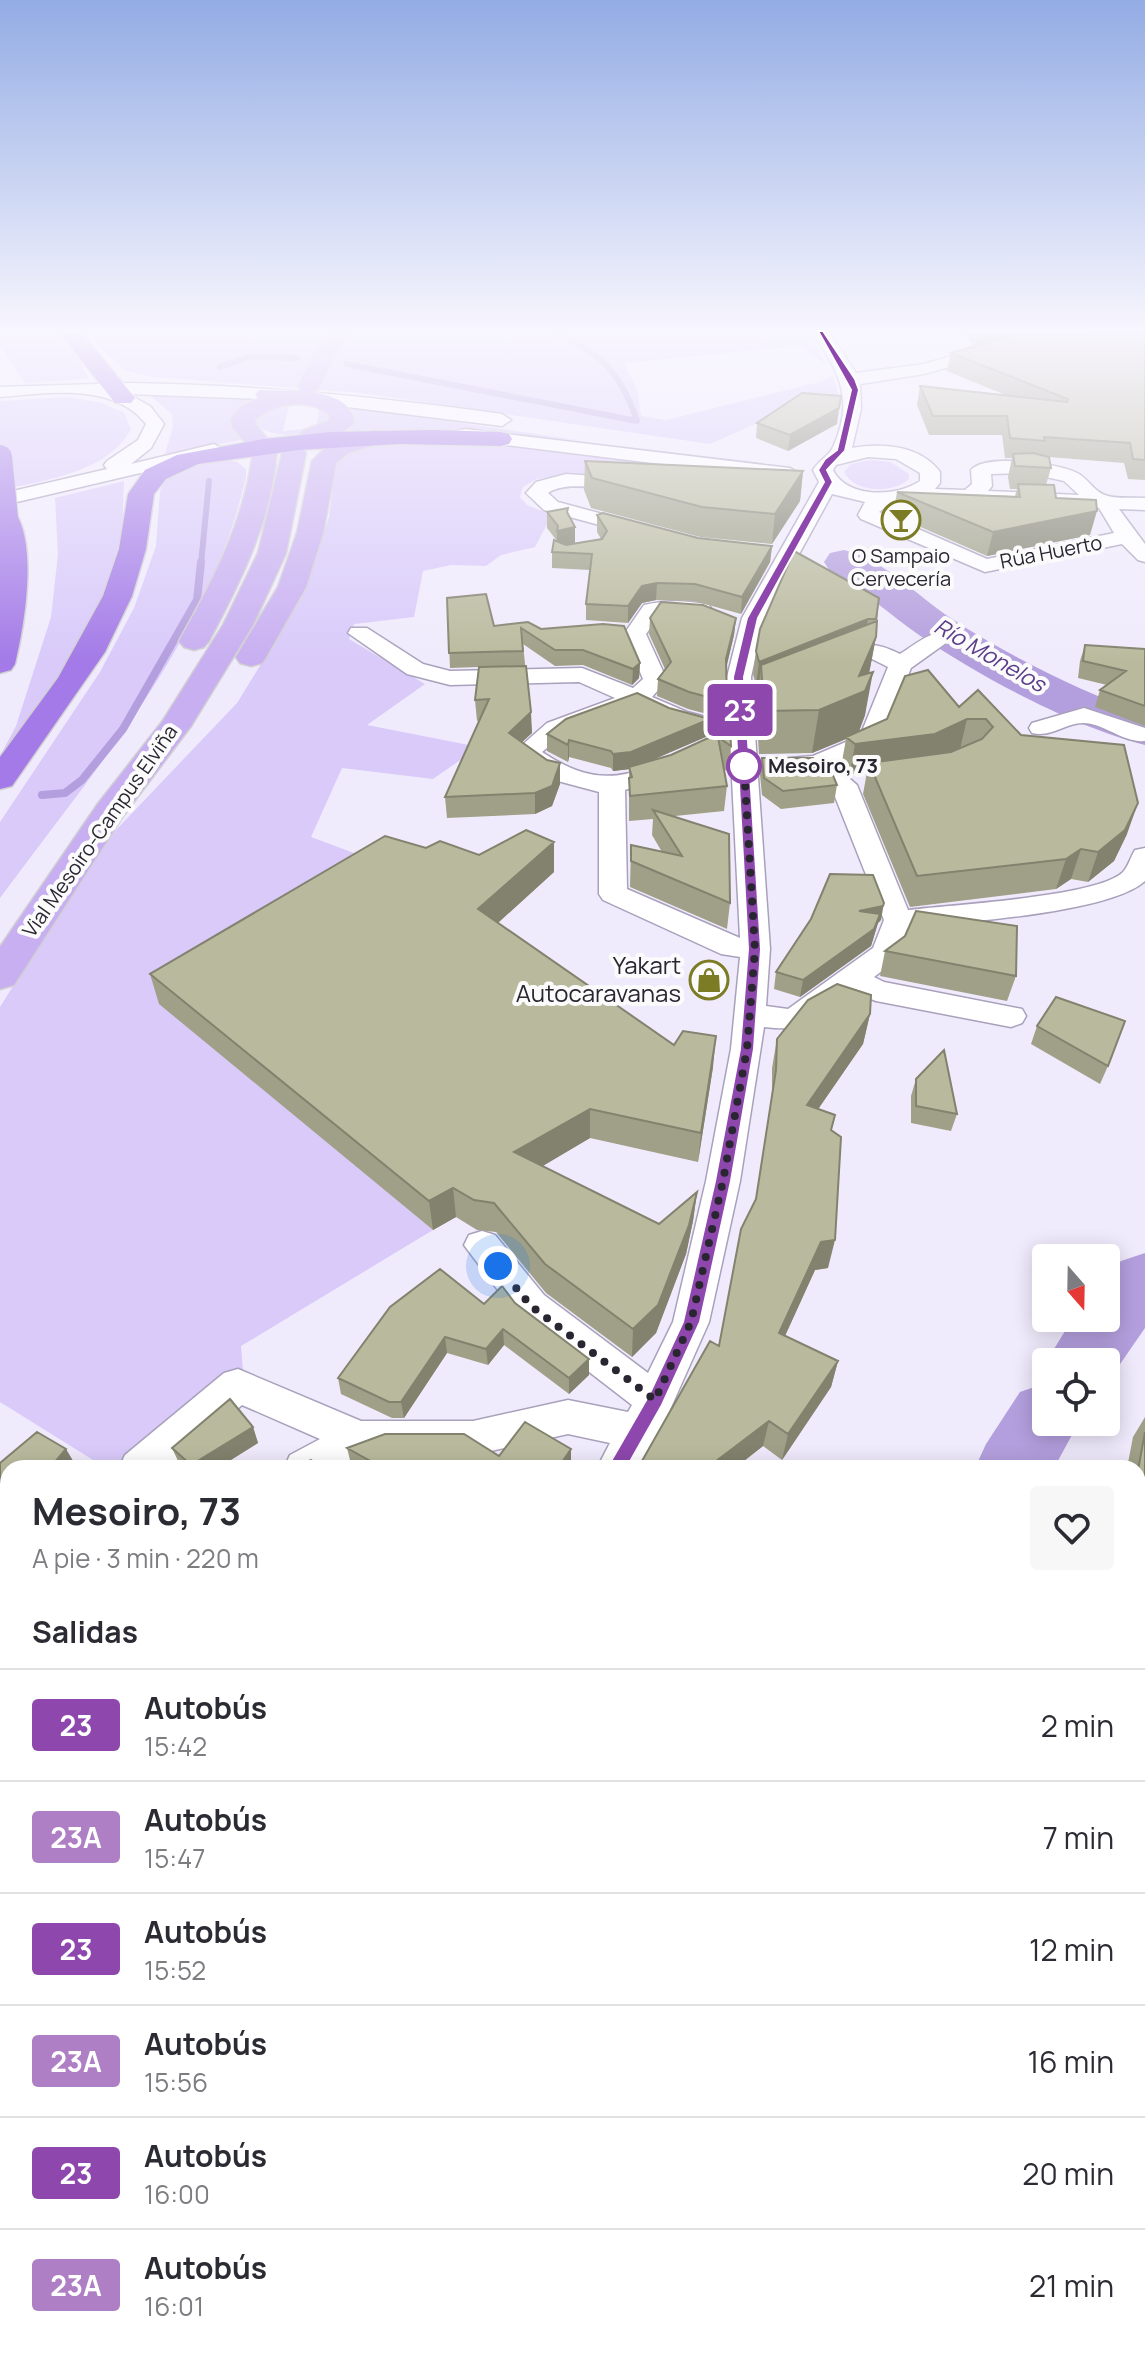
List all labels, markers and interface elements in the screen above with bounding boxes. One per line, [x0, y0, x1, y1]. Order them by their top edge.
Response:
bar icon: O Sampaio Cervecería [880, 499, 922, 541]
street label: Rúa Huerto [998, 528, 1104, 575]
place label: O Sampaio Cervecería [851, 542, 951, 592]
water label: Río Monelos [929, 611, 1052, 700]
line badge: 23 [704, 684, 776, 736]
text: 23 [724, 691, 756, 729]
street label: Vial Mesoiro-Campus Elviña [16, 719, 183, 942]
marker: Mesoiro, 73 [727, 749, 761, 783]
place label: Mesoiro, 73 [768, 752, 878, 779]
place label: Yakart Autocaravanas [516, 948, 681, 1009]
shop icon: Yakart Autocaravanas [688, 959, 730, 1001]
north arrow [1032, 1244, 1120, 1332]
map controls [1032, 1244, 1120, 1436]
your location [478, 1246, 518, 1286]
button: locate [1032, 1348, 1120, 1436]
text: Mesoiro, 73 [32, 1484, 241, 1536]
button: heart [1030, 1486, 1114, 1570]
text: A pie · 3 min · 220 m [32, 1540, 259, 1576]
text: Salidas [32, 1611, 138, 1652]
text: Autobús [144, 1687, 267, 1728]
text: 2 min [1041, 1705, 1114, 1746]
text: 23 [60, 1706, 92, 1744]
text: 15:42 [144, 1728, 207, 1764]
text: Autobús [144, 1799, 267, 1840]
text: 7 min [1043, 1817, 1114, 1858]
text: 23A [50, 1818, 102, 1856]
text: 15:47 [144, 1840, 205, 1876]
text: Autobús [144, 1911, 267, 1952]
text: 12 min [1029, 1929, 1114, 1970]
text: 23 [60, 1930, 92, 1968]
text: 15:52 [144, 1952, 206, 1988]
text: Autobús [144, 2023, 267, 2064]
text: 16 min [1027, 2041, 1114, 2082]
text: 23A [50, 2042, 102, 2080]
text: 15:56 [144, 2064, 208, 2100]
text: Autobús [144, 2135, 267, 2176]
text: 20 min [1022, 2153, 1114, 2194]
text: 23 [60, 2154, 92, 2192]
text: 16:00 [144, 2176, 210, 2212]
text: Autobús [144, 2247, 267, 2288]
text: 21 min [1029, 2265, 1114, 2306]
text: 23A [50, 2266, 102, 2304]
text: 16:01 [144, 2288, 204, 2324]

